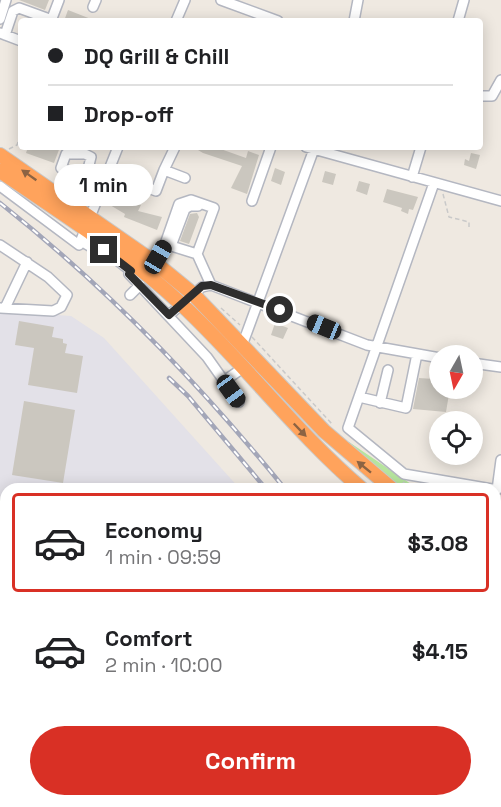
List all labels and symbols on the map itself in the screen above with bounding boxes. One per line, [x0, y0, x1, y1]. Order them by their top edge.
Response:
callout: 1 min [54, 163, 154, 205]
one-way arrow [21, 169, 37, 181]
route end [90, 236, 117, 263]
car [141, 237, 175, 277]
route start [266, 296, 293, 323]
car [304, 312, 344, 342]
north arrow [429, 345, 483, 399]
car [213, 371, 249, 411]
one-way arrow [292, 423, 306, 437]
one-way arrow [357, 461, 372, 474]

